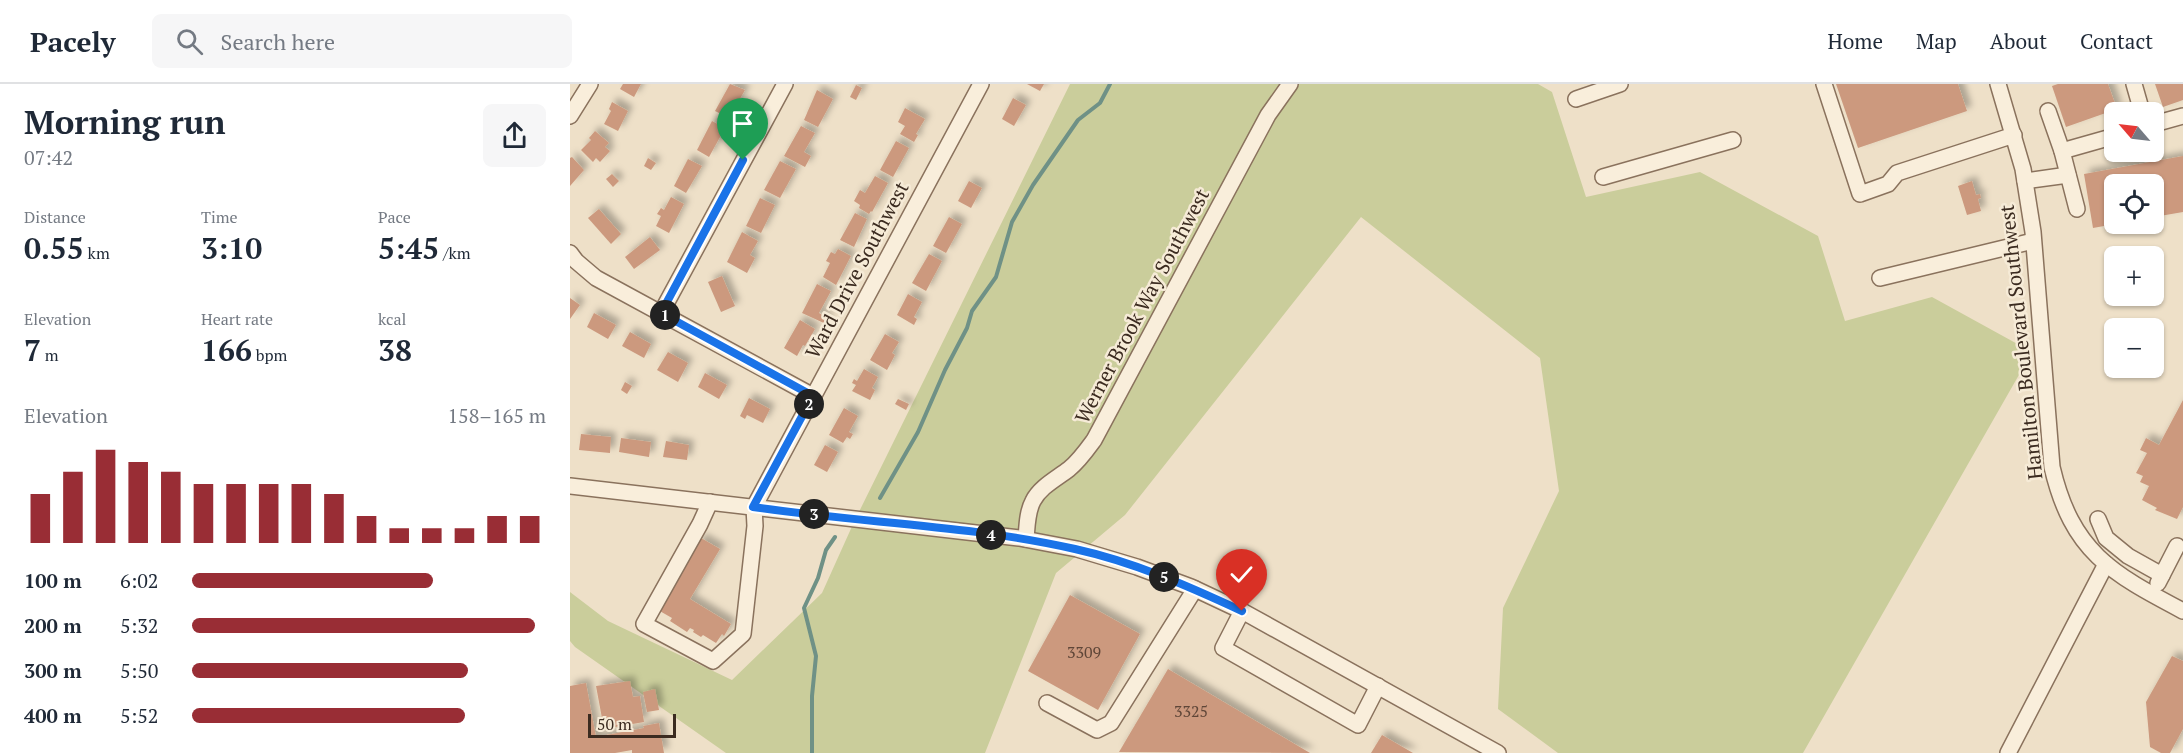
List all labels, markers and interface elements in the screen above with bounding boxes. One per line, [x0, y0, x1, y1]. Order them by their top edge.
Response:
search box [152, 14, 572, 68]
text: Pacely [30, 23, 116, 60]
icon: search [173, 25, 206, 58]
text: Search here [221, 27, 335, 56]
text: Home [1827, 27, 1883, 55]
text: Map [1916, 27, 1957, 55]
text: About [1990, 27, 2047, 55]
text: Contact [2080, 27, 2153, 55]
pin [717, 98, 768, 160]
text: Morning run [24, 100, 226, 143]
north arrow [2104, 102, 2164, 162]
map controls [2104, 102, 2164, 378]
button: share [483, 104, 546, 167]
icon: arrive [726, 107, 759, 140]
text: 07:42 [24, 144, 73, 171]
button: locate [2104, 174, 2164, 234]
street label: Ward Drive Southwest [798, 176, 915, 363]
street label: Werner Brook Way Southwest [1068, 183, 1215, 428]
street label: Hamilton Boulevard Southwest [1993, 203, 2048, 481]
text: Distance [24, 206, 86, 228]
text: Time [201, 206, 238, 228]
text: Pace [378, 206, 411, 228]
text: 0.55 [24, 228, 84, 268]
text: 3:10 [201, 228, 262, 268]
text: 5:45 [378, 228, 439, 268]
text: km [84, 242, 110, 264]
text: /km [439, 242, 471, 264]
button: + [2104, 246, 2164, 306]
pin: 1 [650, 300, 680, 330]
text: 1 [660, 304, 670, 326]
text: Elevation [24, 308, 91, 330]
text: Heart rate [201, 308, 273, 330]
text: kcal [378, 308, 406, 330]
button: − [2104, 318, 2164, 378]
text: 7 [24, 330, 41, 370]
text: 166 [201, 330, 252, 370]
text: 38 [378, 330, 412, 370]
text: m [41, 344, 59, 366]
text: bpm [252, 344, 287, 366]
pin: 2 [794, 389, 824, 419]
text: 2 [804, 393, 814, 415]
text: Elevation [24, 402, 108, 429]
text: 158–165 m [447, 402, 546, 429]
pin: 3 [799, 499, 829, 529]
text: 3 [809, 503, 819, 525]
pin: 4 [976, 520, 1006, 550]
text: 4 [986, 524, 996, 546]
pin [1216, 549, 1267, 611]
icon: check [1225, 558, 1258, 591]
pin: 5 [1149, 562, 1179, 592]
text: 5 [1159, 566, 1169, 588]
text: 100 m [24, 567, 82, 594]
text: 6:02 [120, 567, 159, 594]
text: 200 m [24, 612, 82, 639]
text: 5:32 [120, 612, 159, 639]
house number: 3309 [1067, 641, 1101, 663]
text: 300 m [24, 657, 82, 684]
text: 5:50 [120, 657, 159, 684]
house number: 3325 [1174, 700, 1208, 722]
text: 400 m [24, 702, 82, 729]
text: 5:52 [120, 702, 159, 729]
scale bar [588, 711, 676, 738]
text: 50 m [597, 713, 632, 735]

